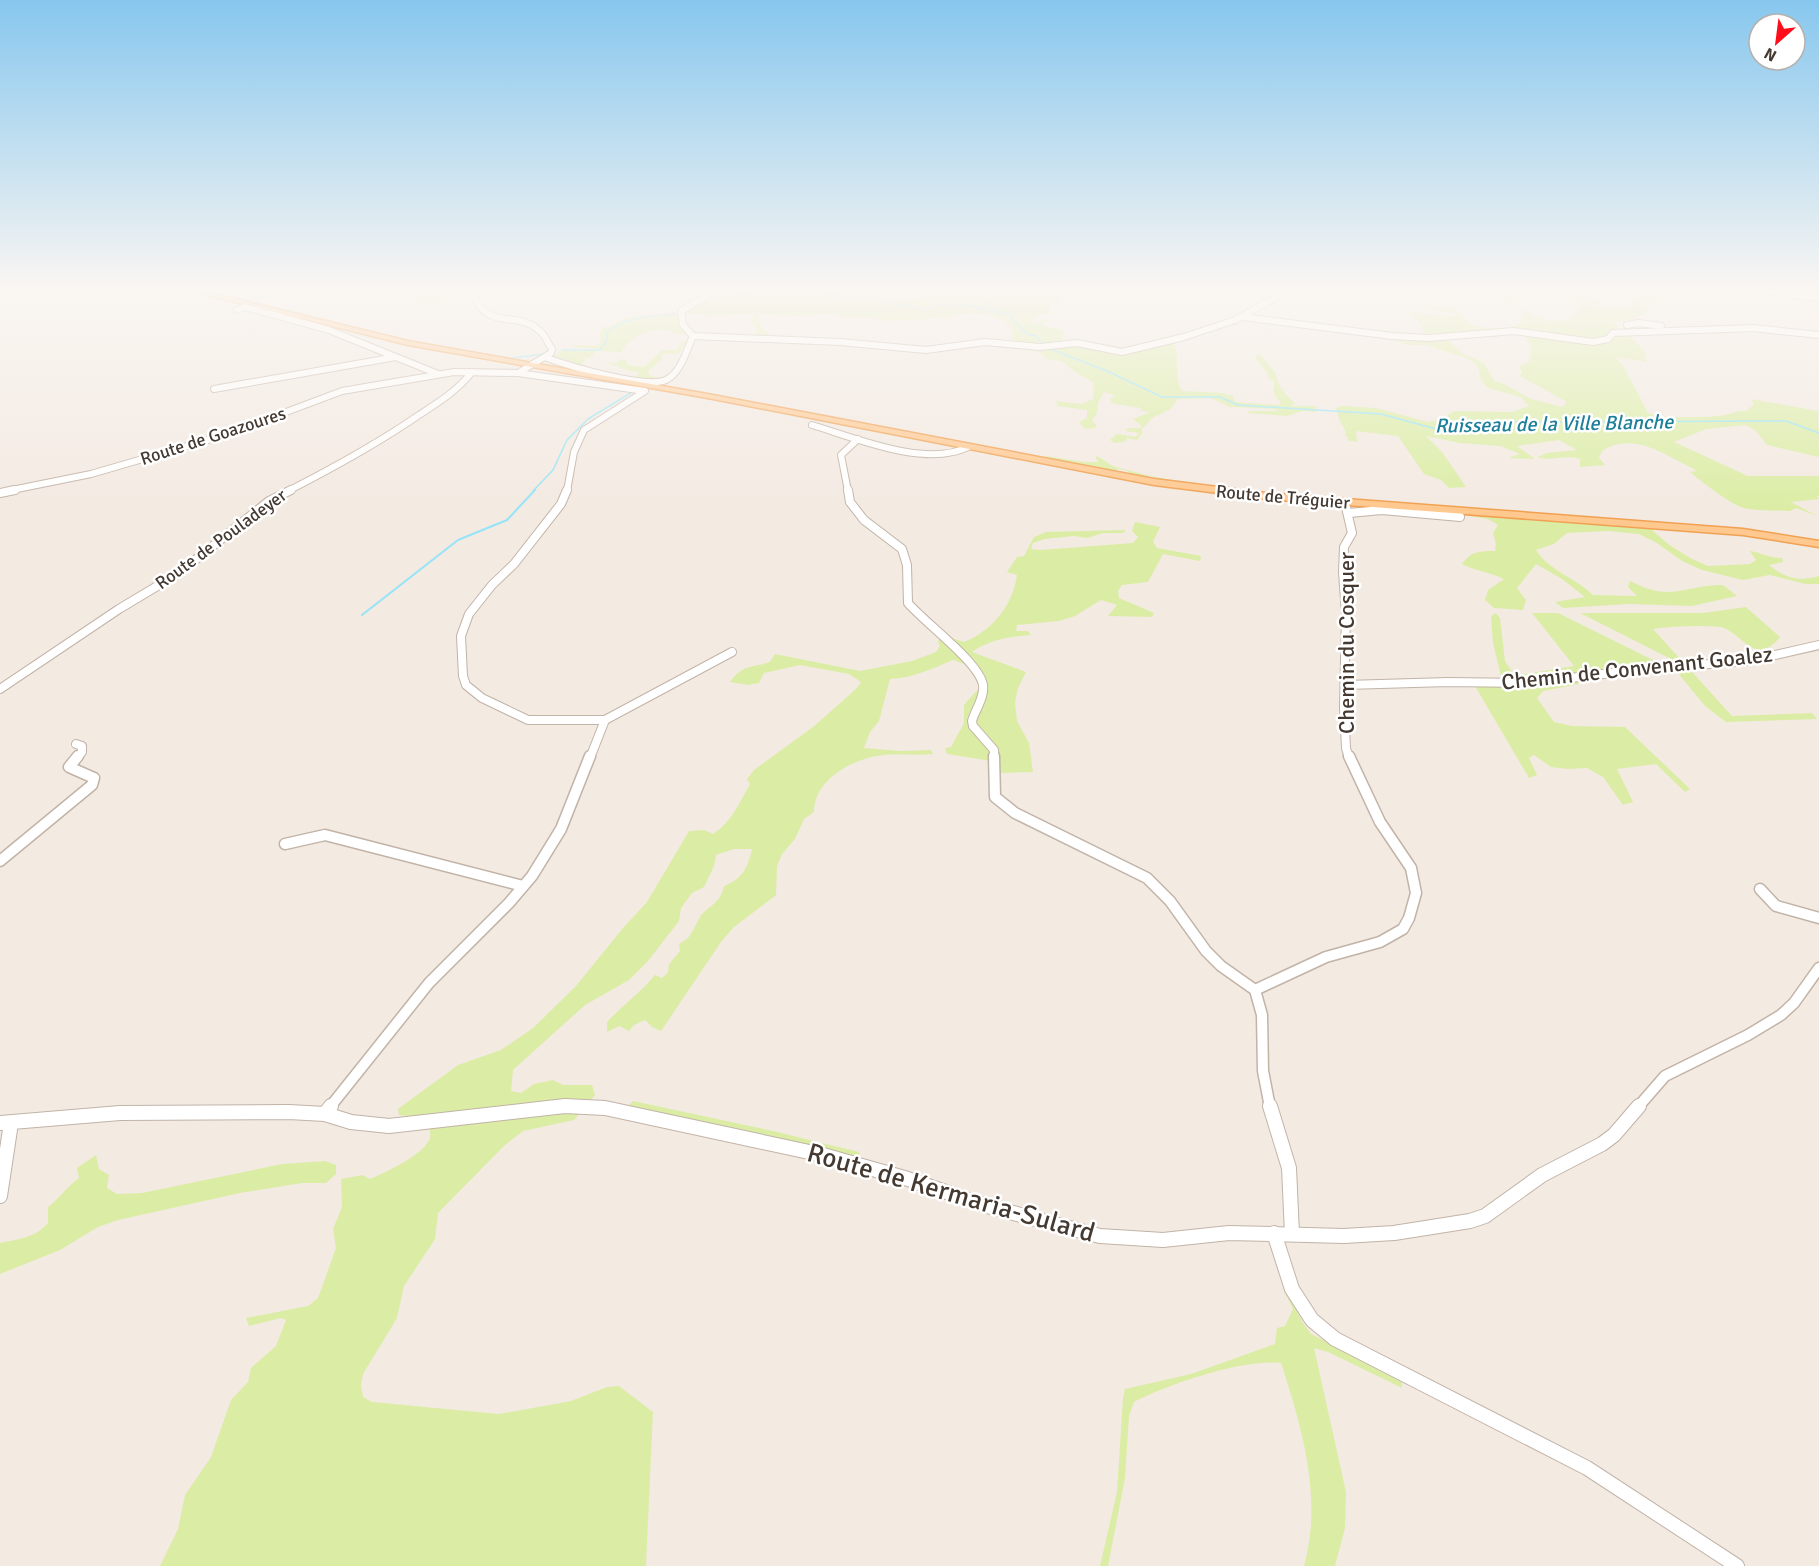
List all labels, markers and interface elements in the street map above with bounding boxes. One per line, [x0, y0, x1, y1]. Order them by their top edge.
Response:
north arrow [1747, 12, 1807, 72]
text: N [1761, 43, 1780, 66]
street label: Route de Goazoures [138, 402, 289, 470]
water label: Ruisseau de la Ville Blanche [1435, 409, 1674, 439]
street label: Route de Tréguier [1215, 480, 1351, 514]
street label: Route de Pouladeyer [151, 484, 291, 594]
street label: Chemin du Cosquer [1333, 552, 1360, 734]
street label: Chemin de Convenant Goalez [1500, 640, 1774, 696]
street label: Route de Kermaria-Sulard [803, 1136, 1099, 1250]

